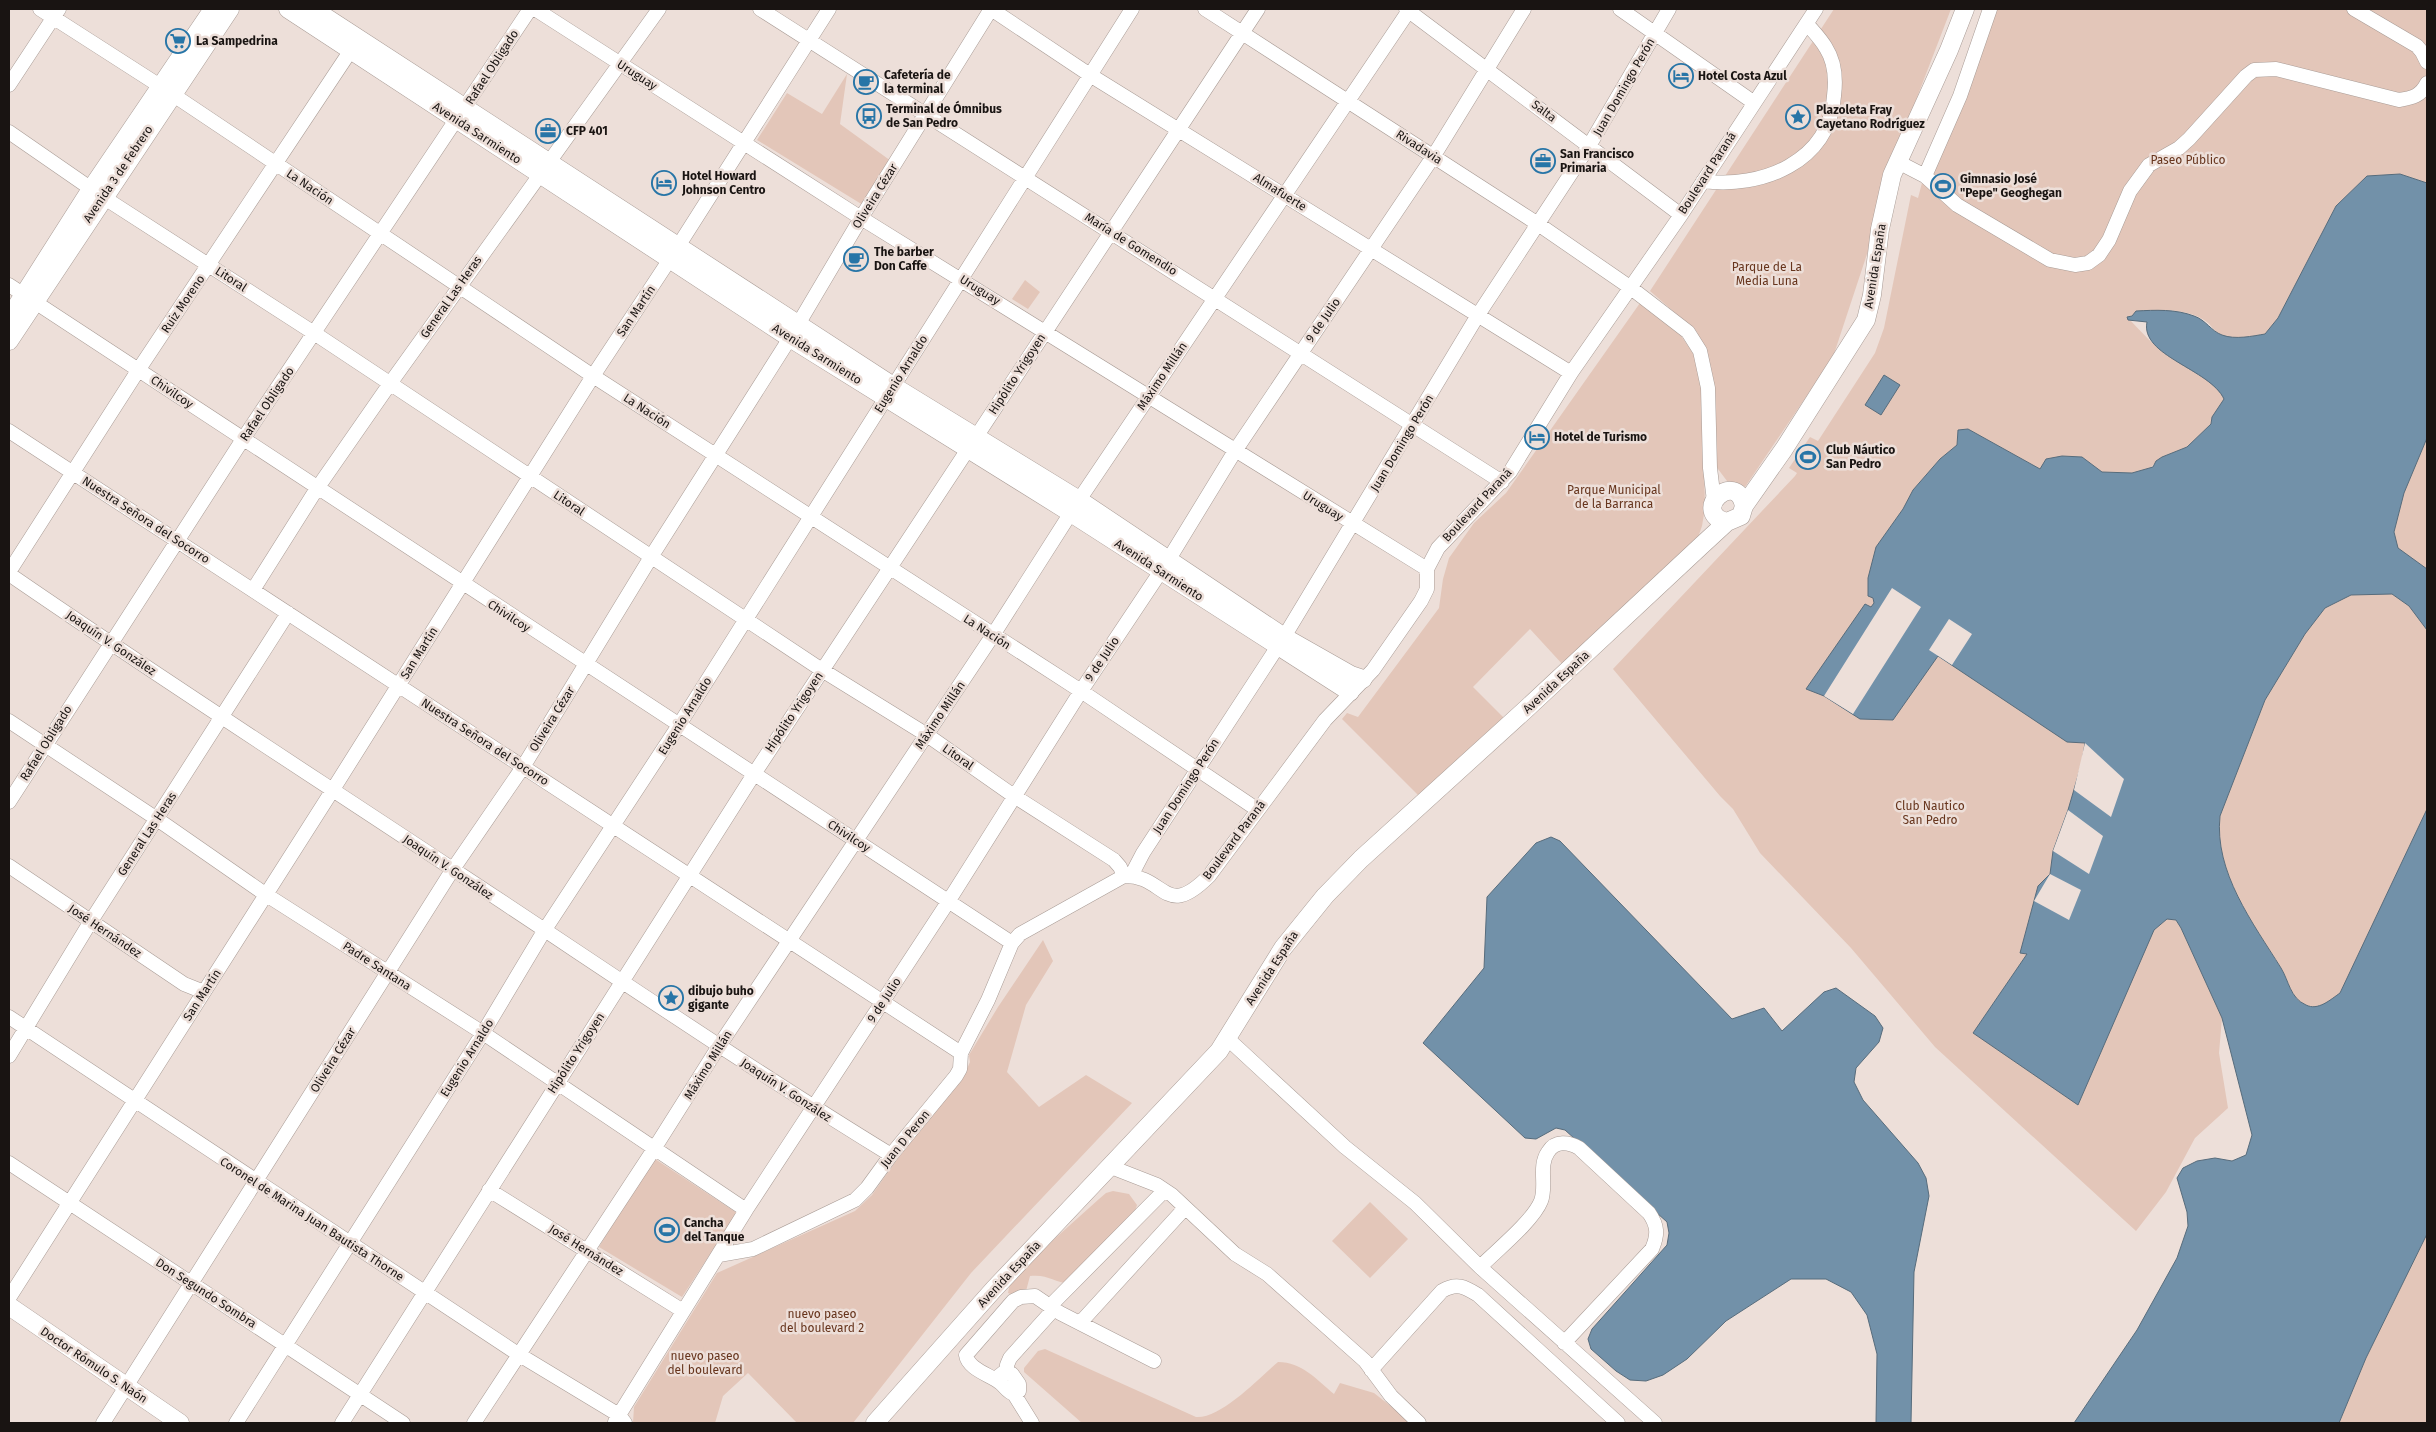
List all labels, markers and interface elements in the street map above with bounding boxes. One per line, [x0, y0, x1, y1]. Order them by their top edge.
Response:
street label: Rafael Obligado [463, 27, 521, 107]
supermarket icon: La Sampedrina [165, 28, 191, 54]
place label: La Sampedrina [196, 34, 278, 48]
street label: Juan Domingo Perón [1590, 36, 1658, 138]
street label: Uruguay [614, 57, 660, 93]
hotel icon: Hotel Costa Azul [1668, 63, 1694, 89]
place label: Cafetería de la terminal [884, 68, 951, 96]
cafe icon: Cafetería de la terminal [853, 69, 879, 95]
place label: Hotel Costa Azul [1698, 69, 1787, 83]
street label: Salta [1529, 97, 1559, 125]
street label: Avenida Sarmiento [430, 99, 524, 167]
place label: Terminal de Ómnibus de San Pedro [886, 100, 1002, 130]
bus stop icon: Terminal de Ómnibus de San Pedro [856, 103, 882, 129]
place label: Plazoleta Fray Cayetano Rodríguez [1816, 103, 1925, 131]
place icon: Plazoleta Fray Cayetano Rodríguez [1785, 104, 1811, 130]
office icon: CFP 401 [535, 118, 561, 144]
street label: Avenida 3 de Febrero [80, 123, 156, 225]
place label: CFP 401 [566, 124, 608, 138]
street label: Rivadavia [1393, 127, 1445, 167]
street label: Boulevard Paraná [1675, 129, 1739, 217]
place label: San Francisco Primaria [1560, 147, 1634, 175]
office icon: San Francisco Primaria [1530, 148, 1556, 174]
park label: Paseo Público [2150, 153, 2226, 167]
street label: Oliveira Cézar [849, 161, 901, 231]
street label: La Nación [284, 166, 336, 208]
place label: Hotel Howard Johnson Centro [681, 169, 766, 197]
hotel icon: Hotel Howard Johnson Centro [651, 170, 677, 196]
street label: Almafuerte [1251, 170, 1309, 214]
place label: Gimnasio José "Pepe" Geoghegan [1960, 172, 2062, 200]
sports icon: Gimnasio José "Pepe" Geoghegan [1930, 173, 1956, 199]
street label: María de Gomendio [1082, 210, 1180, 278]
street label: Avenida España [1861, 223, 1889, 309]
place label: The barber Don Caffe [874, 245, 934, 273]
cafe icon: The barber Don Caffe [843, 246, 869, 272]
street label: General Las Heras [417, 253, 485, 341]
park label: Parque de La Media Luna [1732, 260, 1802, 288]
street label: Litoral [213, 264, 250, 295]
street label: Ruiz Moreno [158, 272, 208, 336]
street label: Uruguay [957, 272, 1003, 308]
street label: San Martín [614, 283, 658, 339]
street label: 9 de Julio [1303, 295, 1343, 345]
street label: Avenida Sarmiento [770, 321, 864, 387]
street label: Hipólito Yrigoyen [986, 331, 1048, 417]
street label: Eugenio Arnaldo [871, 333, 931, 415]
street label: Máximo Millán [1134, 339, 1190, 413]
street label: Rafael Obligado [237, 364, 297, 444]
street label: Chivilcoy [148, 373, 196, 411]
street label: La Nación [621, 391, 673, 431]
street label: Juan Domingo Perón [1368, 392, 1436, 494]
hotel icon: Hotel de Turismo [1524, 424, 1550, 450]
place label: Hotel de Turismo [1554, 430, 1647, 444]
place label: Club Náutico San Pedro [1826, 443, 1895, 471]
sports icon: Club Náutico San Pedro [1795, 444, 1821, 470]
street label: Boulevard Paraná [1439, 465, 1515, 545]
street label: Nuestra Señora del Socorro [80, 474, 212, 566]
park label: Parque Municipal de la Barranca [1567, 483, 1661, 511]
street label: Litoral [551, 488, 588, 519]
street label: Uruguay [1300, 488, 1346, 524]
street label: Avenida Sarmiento [1112, 536, 1206, 604]
street label: Chivilcoy [485, 597, 533, 635]
street label: Joaquín V. González [63, 608, 159, 678]
street label: La Nación [961, 612, 1013, 652]
street label: San Martín [398, 624, 440, 682]
street label: 9 de Julio [1082, 634, 1122, 684]
street label: Avenida España [1520, 648, 1592, 716]
street label: Hipólito Yrigoyen [762, 669, 826, 755]
street label: Eugenio Arnaldo [655, 675, 715, 757]
street label: Máximo Millán [912, 678, 968, 752]
street label: Oliveira Cézar [526, 684, 578, 754]
street label: Nuestra Señora del Socorro [419, 696, 551, 788]
street label: Rafael Obligado [17, 703, 75, 783]
street label: Juan Domingo Perón [1150, 736, 1222, 836]
street label: Litoral [940, 741, 977, 773]
street label: General Las Heras [115, 789, 179, 878]
street label: Boulevard Paraná [1200, 798, 1268, 882]
park label: Club Nautico San Pedro [1895, 799, 1965, 827]
street label: Chivilcoy [825, 817, 873, 855]
street label: Joaquín V. González [400, 832, 496, 902]
street label: José Hernández [66, 901, 144, 961]
street label: Avenida España [1243, 928, 1301, 1008]
street label: Padre Santana [340, 939, 414, 993]
street label: San Martín [180, 967, 224, 1023]
street label: 9 de Julio [864, 975, 904, 1025]
place label: dibujo buho gigante [688, 984, 754, 1012]
place icon: dibujo buho gigante [658, 985, 684, 1011]
street label: Hipólito Yrigoyen [545, 1010, 607, 1096]
street label: Eugenio Arnaldo [437, 1017, 497, 1099]
street label: Oliveira Cézar [307, 1025, 359, 1095]
street label: Máximo Millán [681, 1028, 735, 1102]
street label: Joaquín V. González [738, 1055, 834, 1125]
street label: Juan D Peron [878, 1107, 932, 1171]
street label: Coronel de Marina Juan Bautista Thorne [217, 1154, 407, 1284]
place label: Cancha del Tanque [684, 1216, 745, 1244]
sports icon: Cancha del Tanque [654, 1217, 680, 1243]
street label: José Hernández [546, 1222, 626, 1278]
street label: Avenida España [975, 1238, 1043, 1310]
street label: Don Segundo Sombra [153, 1255, 259, 1331]
park label: nuevo paseo del boulevard 2 [780, 1307, 864, 1335]
street label: Doctor Rómulo S. Naón [38, 1324, 150, 1406]
park label: nuevo paseo del boulevard [667, 1349, 743, 1377]

